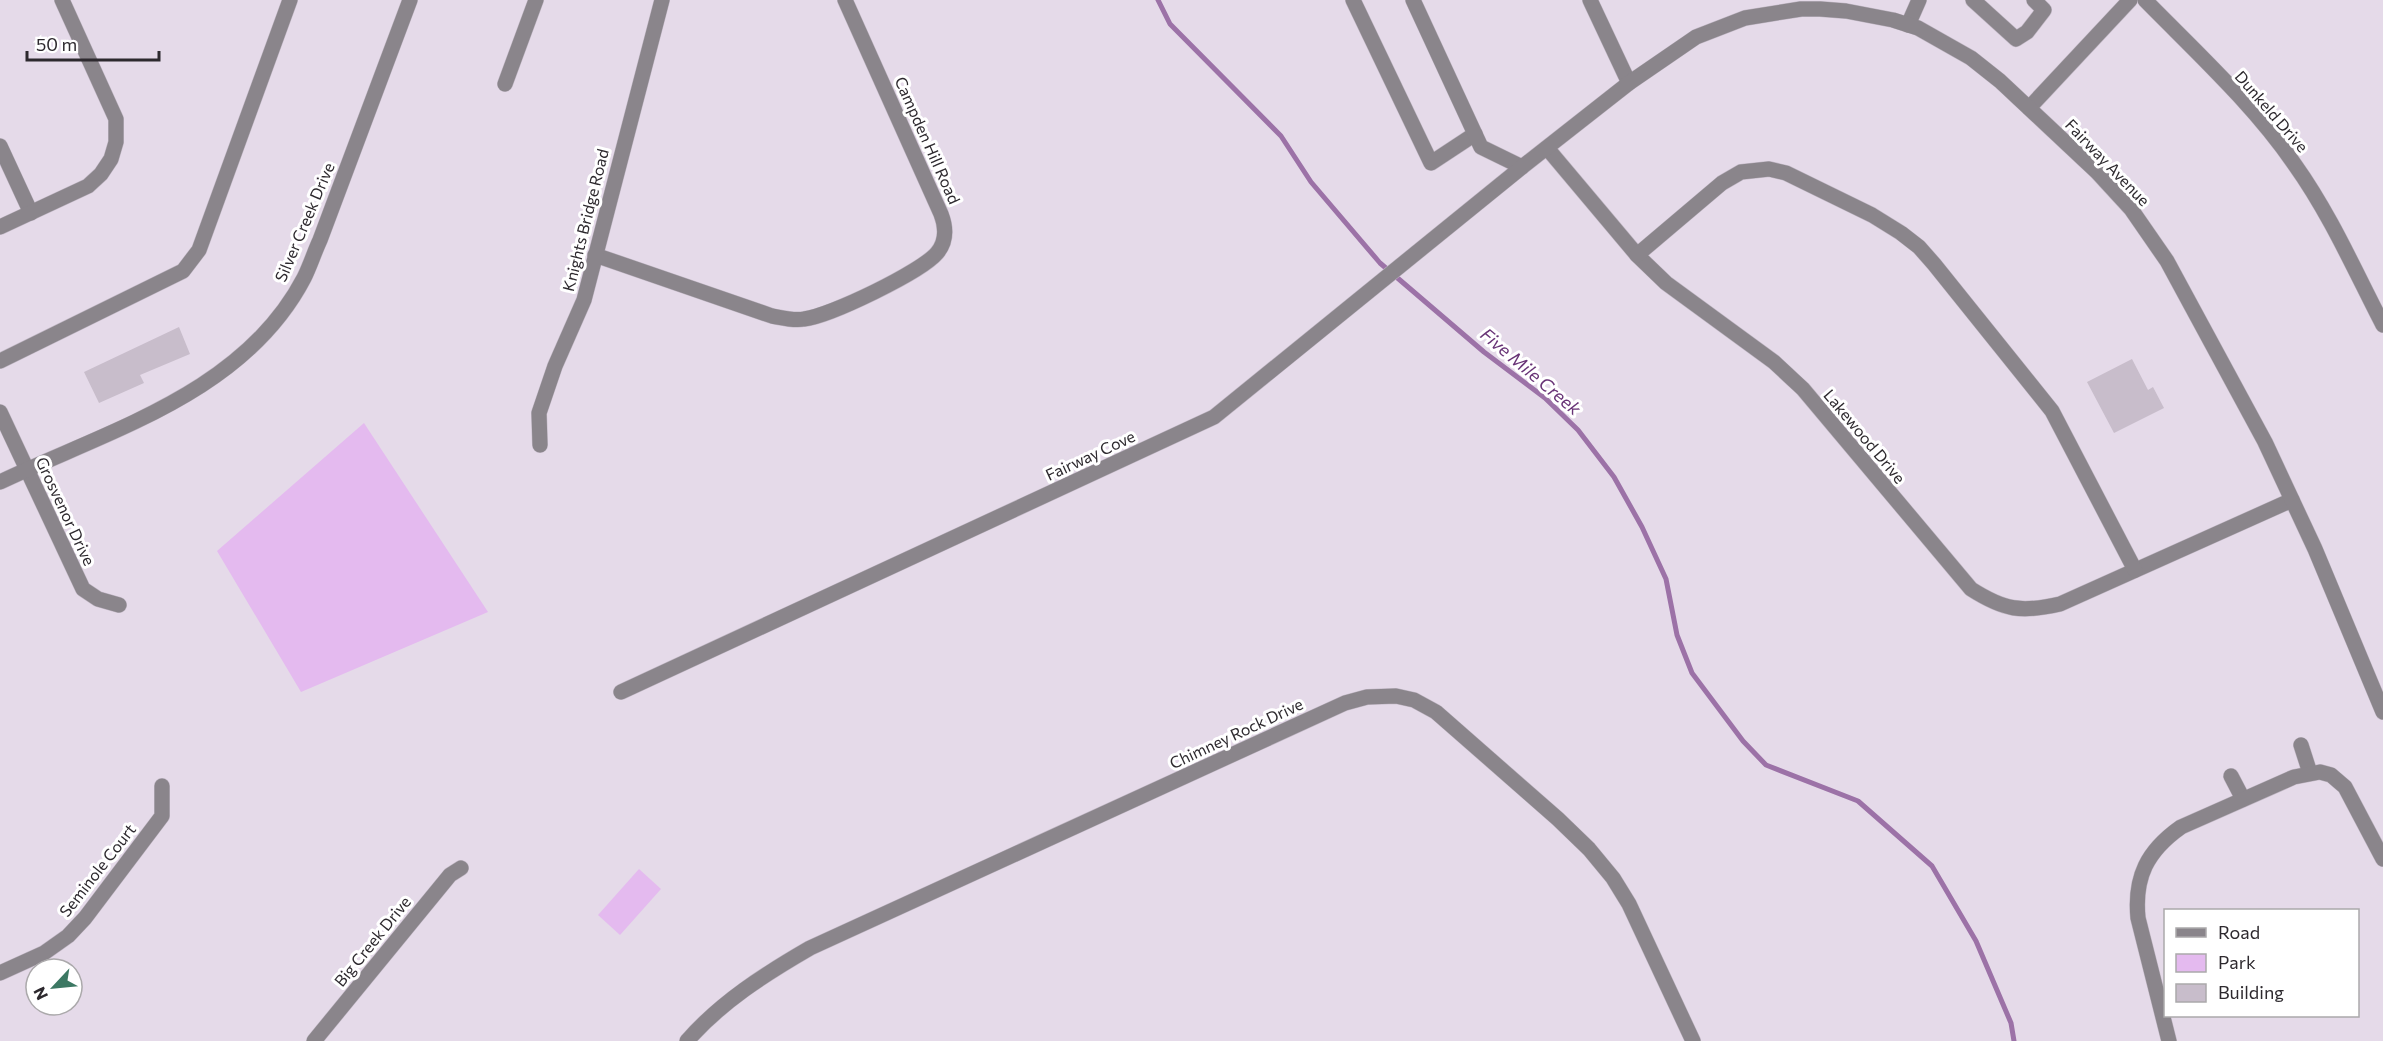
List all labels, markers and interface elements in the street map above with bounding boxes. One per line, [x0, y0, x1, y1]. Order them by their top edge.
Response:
scale bar [27, 24, 159, 62]
text: 50 m [36, 33, 77, 55]
street label: Dunkeld Drive [2231, 66, 2313, 156]
street label: Campden Hill Road [891, 73, 965, 207]
street label: Fairway Avenue [2062, 115, 2154, 209]
street label: Knights Bridge Road [558, 147, 612, 293]
street label: Silver Creek Drive [270, 159, 338, 285]
water label: Five Mile Creek [1476, 323, 1587, 420]
street label: Lakewood Drive [1820, 385, 1910, 487]
street label: Fairway Cove [1042, 426, 1138, 484]
street label: Grosvenor Drive [33, 454, 99, 568]
street label: Chimney Rock Drive [1166, 694, 1306, 772]
street label: Seminole Court [55, 819, 139, 920]
street label: Big Creek Drive [330, 892, 414, 990]
legend [2164, 909, 2359, 1017]
text: Road [2218, 921, 2260, 943]
text: Park [2218, 951, 2256, 973]
north arrow [24, 957, 84, 1017]
text: Building [2218, 981, 2284, 1003]
text: N [29, 984, 51, 1003]

